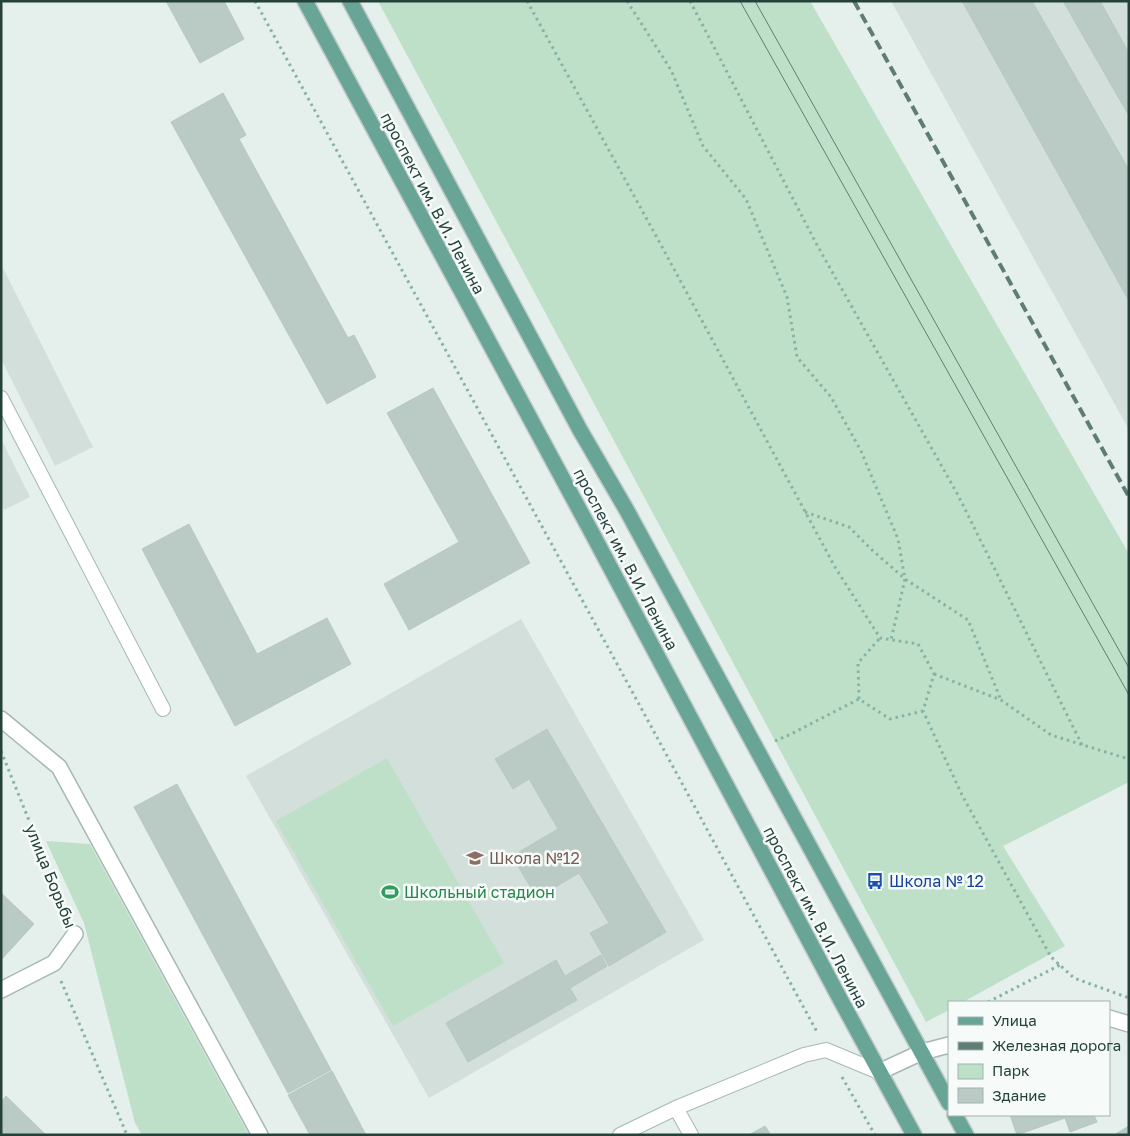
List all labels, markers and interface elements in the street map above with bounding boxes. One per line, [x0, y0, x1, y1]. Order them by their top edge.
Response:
street label: проспект им. В.И. Ленина [376, 109, 490, 297]
street label: проспект им. В.И. Ленина [569, 465, 683, 653]
street label: улица Борьбы [21, 821, 81, 931]
street label: проспект им. В.И. Ленина [759, 823, 873, 1011]
school or university icon: Школа №12 [465, 848, 485, 868]
place label: Школа №12 [489, 848, 580, 868]
bus stop icon: Школа № 12 [865, 871, 885, 891]
place label: Школа № 12 [889, 871, 984, 891]
sports icon: Школьный стадион [380, 882, 400, 902]
place label: Школьный стадион [404, 882, 555, 902]
legend [948, 1001, 1110, 1116]
text: Улица [992, 1011, 1037, 1029]
text: Железная дорога [992, 1036, 1121, 1054]
text: Парк [992, 1061, 1030, 1079]
text: Здание [992, 1086, 1046, 1104]

